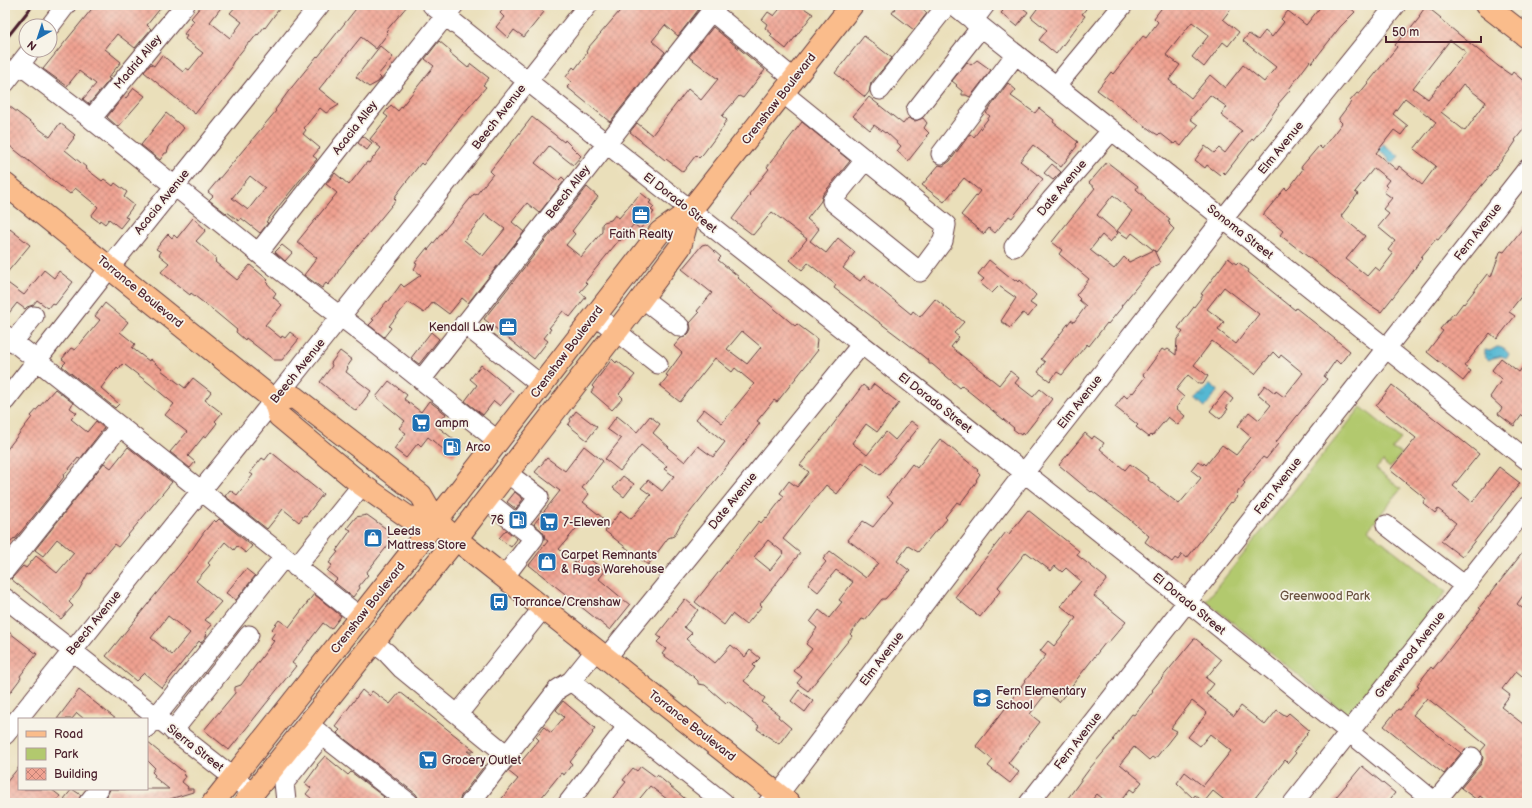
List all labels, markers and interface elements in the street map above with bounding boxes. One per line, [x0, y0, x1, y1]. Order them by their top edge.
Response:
north arrow [18, 18, 58, 58]
scale bar [1386, 18, 1481, 44]
text: 50 m [1392, 25, 1419, 40]
street label: Madrid Alley [111, 31, 165, 92]
text: N [25, 38, 39, 53]
street label: Crenshaw Boulevard [739, 50, 819, 148]
street label: Beech Avenue [469, 81, 529, 153]
street label: Acacia Alley [329, 98, 381, 158]
street label: Elm Avenue [1255, 118, 1307, 178]
street label: Date Avenue [1034, 157, 1090, 219]
street label: Beech Alley [542, 162, 594, 222]
street label: Acacia Avenue [131, 166, 193, 238]
street label: El Dorado Street [640, 169, 720, 237]
street label: Fern Avenue [1451, 200, 1505, 264]
street label: Sonoma Street [1204, 201, 1277, 263]
office icon: Faith Realty [630, 204, 652, 226]
place label: Faith Realty [609, 227, 674, 242]
street label: Torrance Boulevard [94, 253, 186, 331]
street label: Crenshaw Boulevard [527, 303, 607, 401]
office icon: Kendall Law [497, 316, 519, 338]
place label: Kendall Law [429, 320, 494, 335]
street label: Beech Avenue [267, 336, 329, 406]
street label: El Dorado Street [895, 369, 975, 437]
street label: Elm Avenue [1054, 372, 1106, 432]
supermarket icon: ampm [410, 412, 432, 434]
place label: ampm [435, 416, 469, 431]
fuel station icon: Arco [441, 436, 463, 458]
place label: Arco [466, 440, 491, 455]
street label: Fern Avenue [1251, 454, 1305, 518]
street label: Date Avenue [705, 469, 761, 533]
fuel station icon: 76 [507, 509, 529, 531]
supermarket icon: 7-Eleven [538, 511, 560, 533]
place label: 76 [491, 513, 504, 528]
place label: 7-Eleven [563, 515, 611, 530]
place label: Leeds Mattress Store [387, 524, 466, 553]
shop icon: Leeds Mattress Store [362, 527, 384, 549]
place label: Carpet Remnants & Rugs Warehouse [561, 548, 664, 577]
shop icon: Carpet Remnants & Rugs Warehouse [536, 551, 558, 573]
street label: Crenshaw Boulevard [328, 559, 408, 657]
street label: El Dorado Street [1149, 570, 1229, 638]
street label: Beech Avenue [63, 588, 125, 658]
park label: Greenwood Park [1280, 589, 1370, 604]
bus stop icon: Torrance/Crenshaw [488, 591, 510, 613]
place label: Torrance/Crenshaw [513, 595, 621, 610]
street label: Greenwood Avenue [1371, 609, 1449, 701]
street label: Elm Avenue [857, 629, 907, 689]
place label: Fern Elementary School [996, 684, 1087, 713]
street label: Torrance Boulevard [646, 687, 739, 765]
school or university icon: Fern Elementary School [971, 687, 993, 709]
street label: Fern Avenue [1051, 709, 1105, 773]
legend [18, 718, 148, 790]
street label: Sierra Street [163, 721, 227, 775]
text: Road [54, 727, 83, 742]
text: Park [54, 747, 78, 762]
supermarket icon: Grocery Outlet [417, 749, 439, 771]
place label: Grocery Outlet [442, 753, 521, 768]
text: Building [54, 767, 98, 782]

